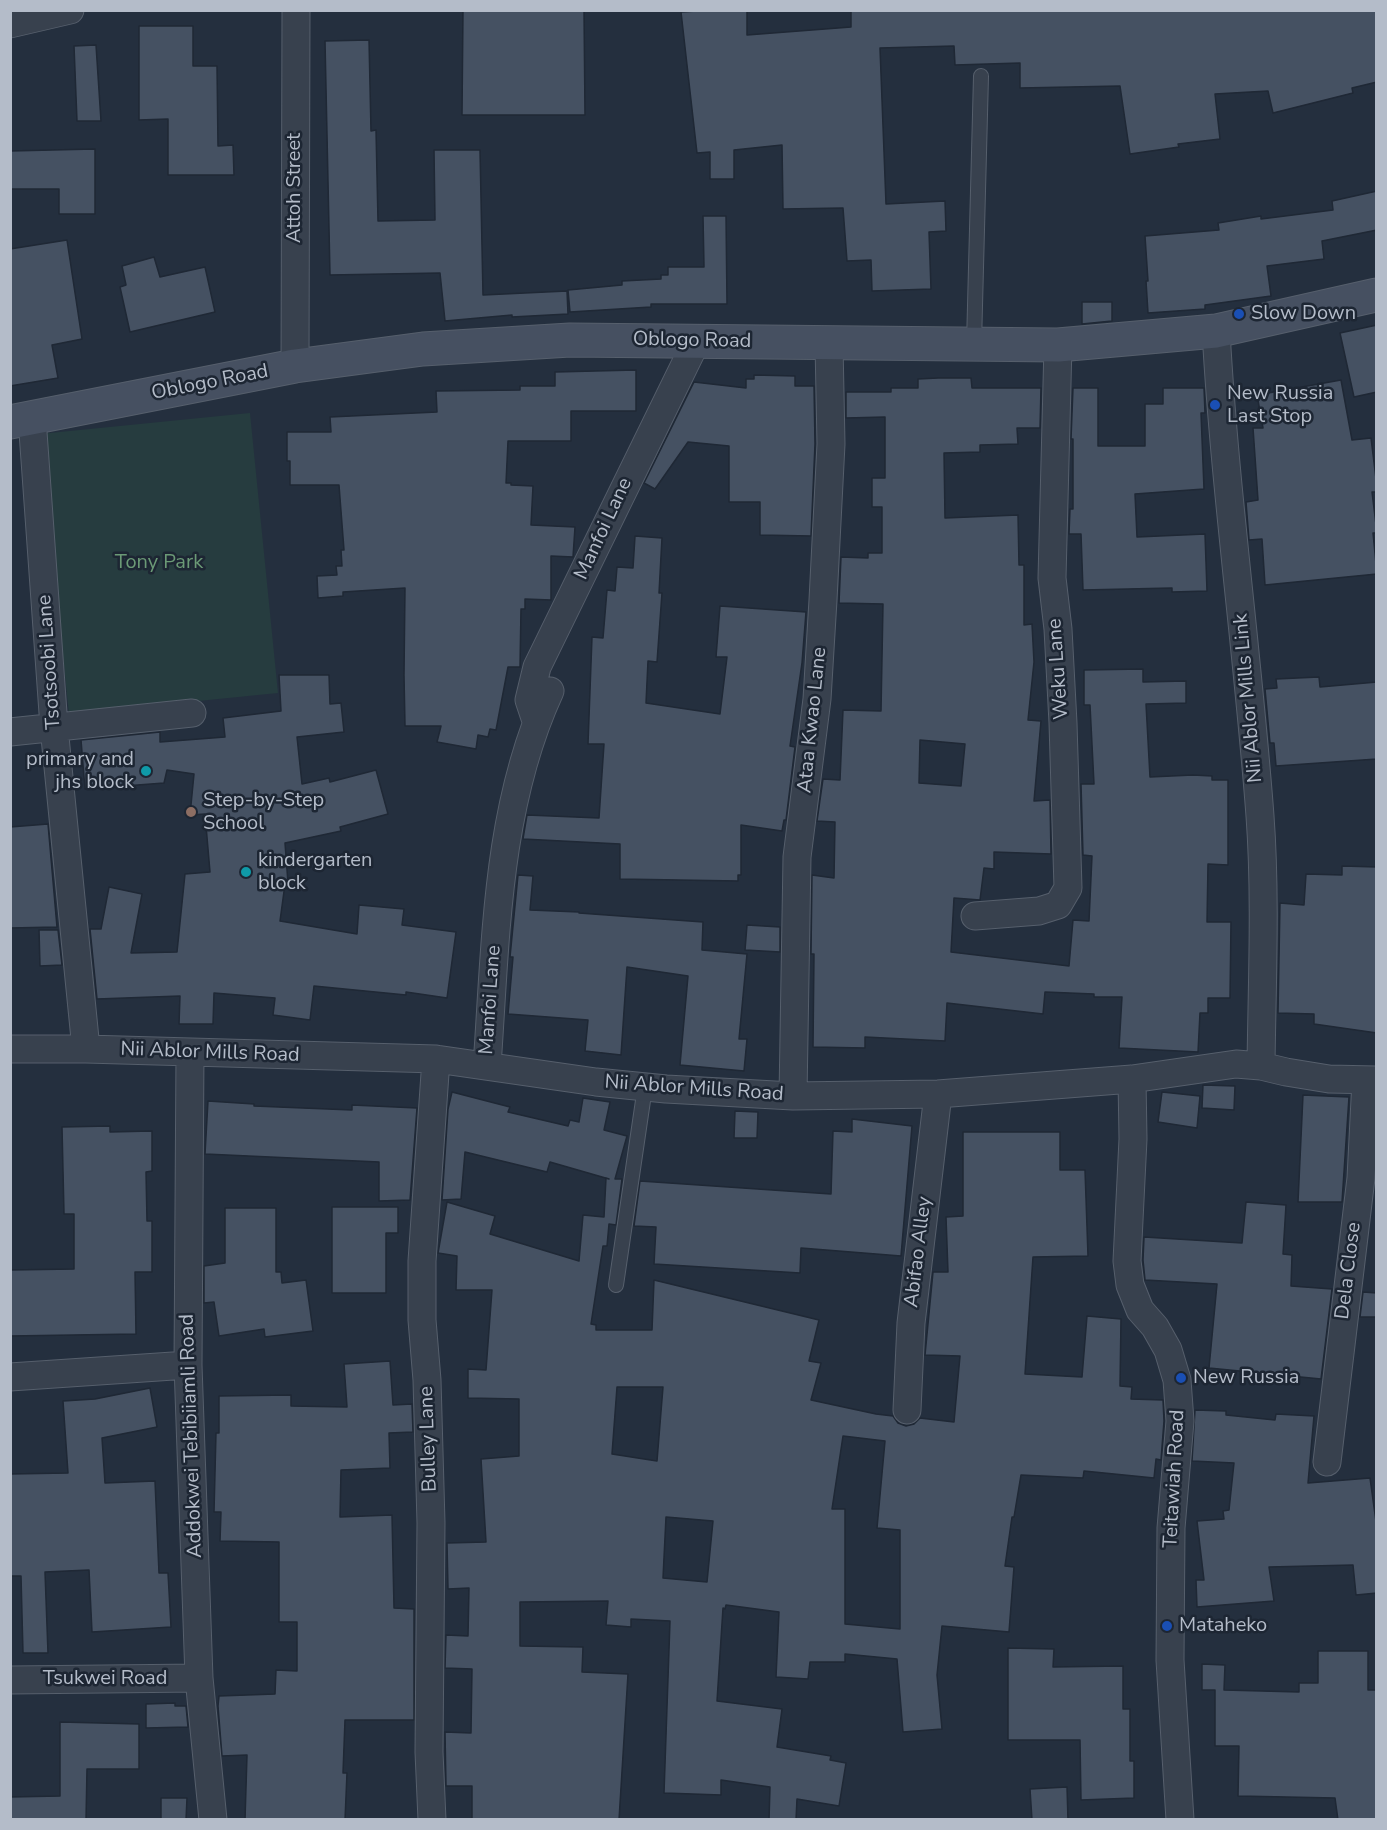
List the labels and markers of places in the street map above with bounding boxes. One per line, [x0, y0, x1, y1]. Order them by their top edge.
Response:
place label: Slow Down [1251, 302, 1356, 326]
marker: Slow Down [1232, 307, 1246, 321]
place label: New Russia Last Stop [1227, 382, 1333, 429]
marker: New Russia Last Stop [1208, 398, 1222, 412]
place label: primary and jhs block [26, 748, 134, 795]
marker: primary and jhs block [139, 764, 153, 778]
place label: Step-by-Step School [203, 789, 324, 836]
marker: Step-by-Step School [184, 805, 198, 819]
place label: kindergarten block [258, 849, 372, 896]
marker: kindergarten block [239, 865, 253, 879]
place label: New Russia [1193, 1366, 1299, 1390]
marker: New Russia [1174, 1371, 1188, 1385]
place label: Mataheko [1179, 1614, 1267, 1638]
marker: Mataheko [1160, 1619, 1174, 1633]

